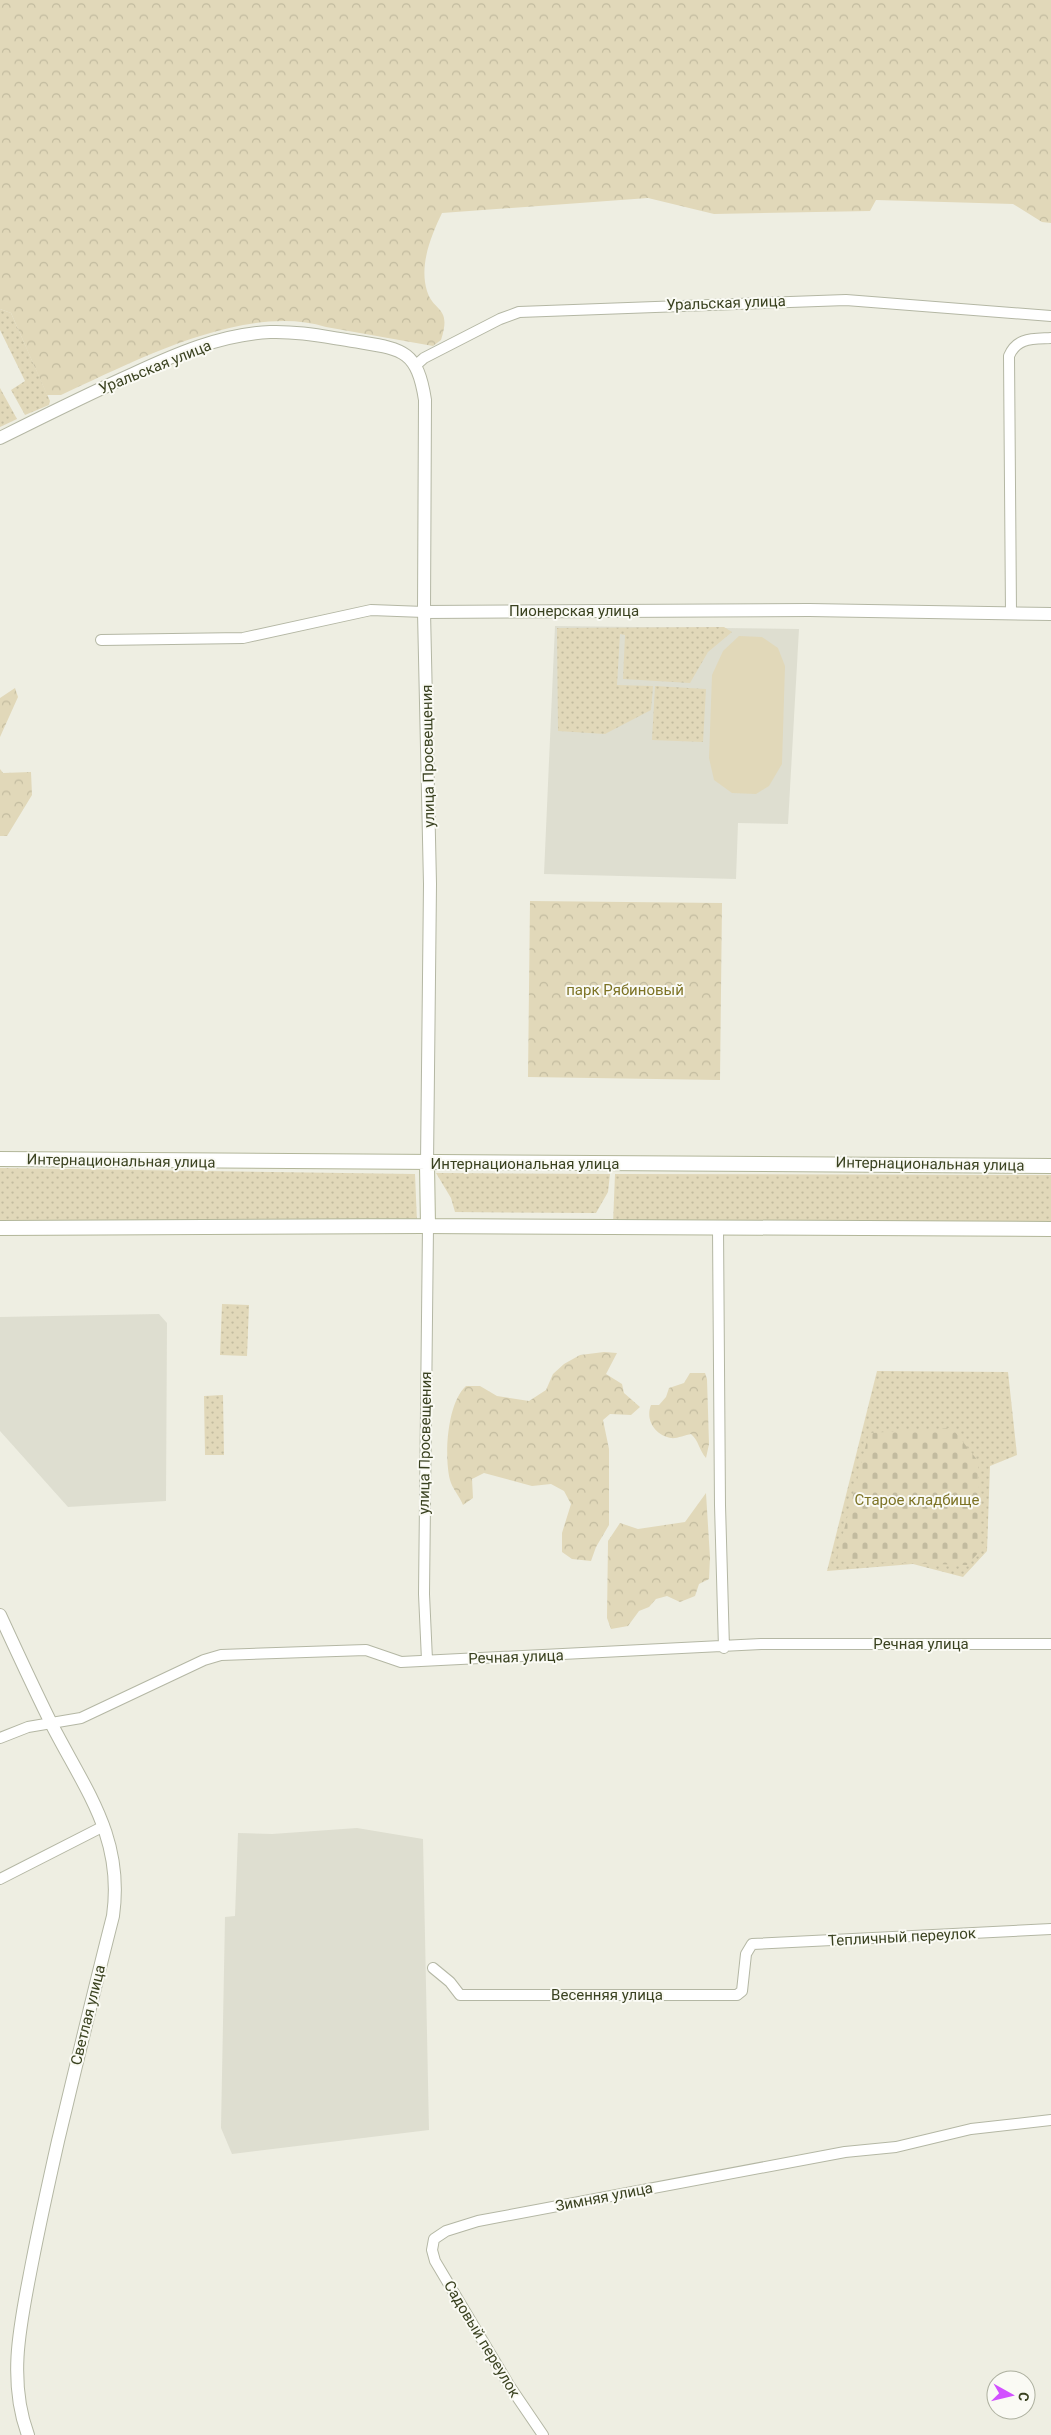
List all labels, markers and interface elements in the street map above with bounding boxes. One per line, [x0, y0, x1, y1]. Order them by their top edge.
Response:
street label: Уральская улица [666, 292, 786, 314]
street label: Уральская улица [96, 336, 214, 398]
street label: Пионерская улица [509, 602, 639, 620]
street label: улица Просвещения [418, 684, 438, 828]
park label: парк Рябиновый [566, 981, 684, 999]
street label: Интернациональная улица [26, 1150, 216, 1172]
street label: Интернациональная улица [835, 1153, 1025, 1175]
street label: Интернациональная улица [431, 1155, 619, 1173]
street label: улица Просвещения [415, 1371, 435, 1515]
park label: Старое кладбище [855, 1491, 980, 1509]
street label: Речная улица [873, 1635, 969, 1653]
street label: Речная улица [468, 1646, 564, 1668]
street label: Тепличный переулок [828, 1924, 976, 1950]
street label: Светлая улица [67, 1963, 109, 2067]
street label: Весенняя улица [551, 1986, 663, 2004]
street label: Зимняя улица [554, 2179, 654, 2215]
street label: Садовый переулок [440, 2277, 524, 2401]
north arrow [986, 2370, 1036, 2420]
text: С [1015, 2391, 1032, 2402]

